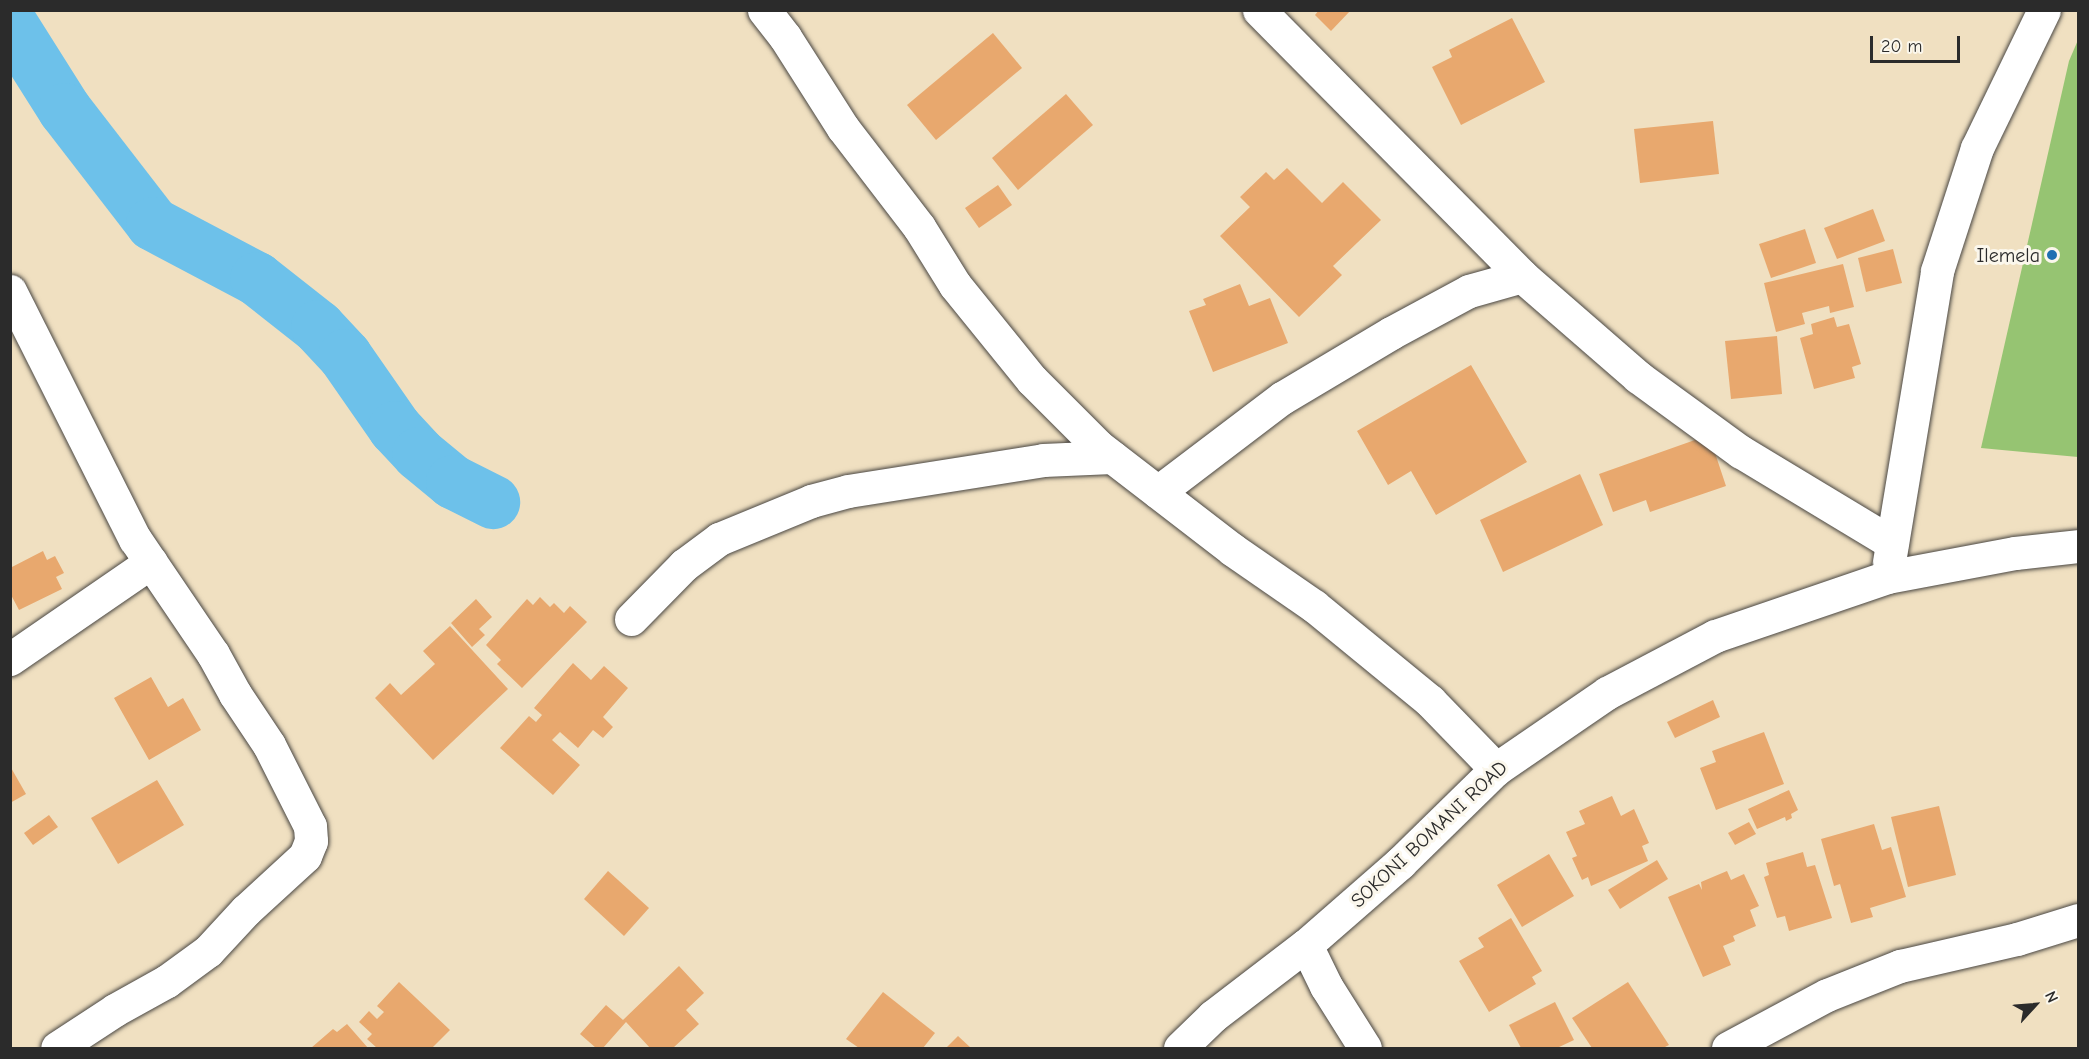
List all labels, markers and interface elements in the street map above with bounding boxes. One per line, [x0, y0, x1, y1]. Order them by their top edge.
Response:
scale bar [1873, 24, 1963, 62]
text: 20 m [1881, 36, 1922, 57]
place label: Ilemela [1977, 243, 2040, 267]
marker: Ilemela [2045, 248, 2059, 262]
street label: SOKONI BOMANI ROAD [1346, 755, 1512, 913]
north arrow [2005, 975, 2065, 1035]
text: N [2041, 988, 2062, 1006]

